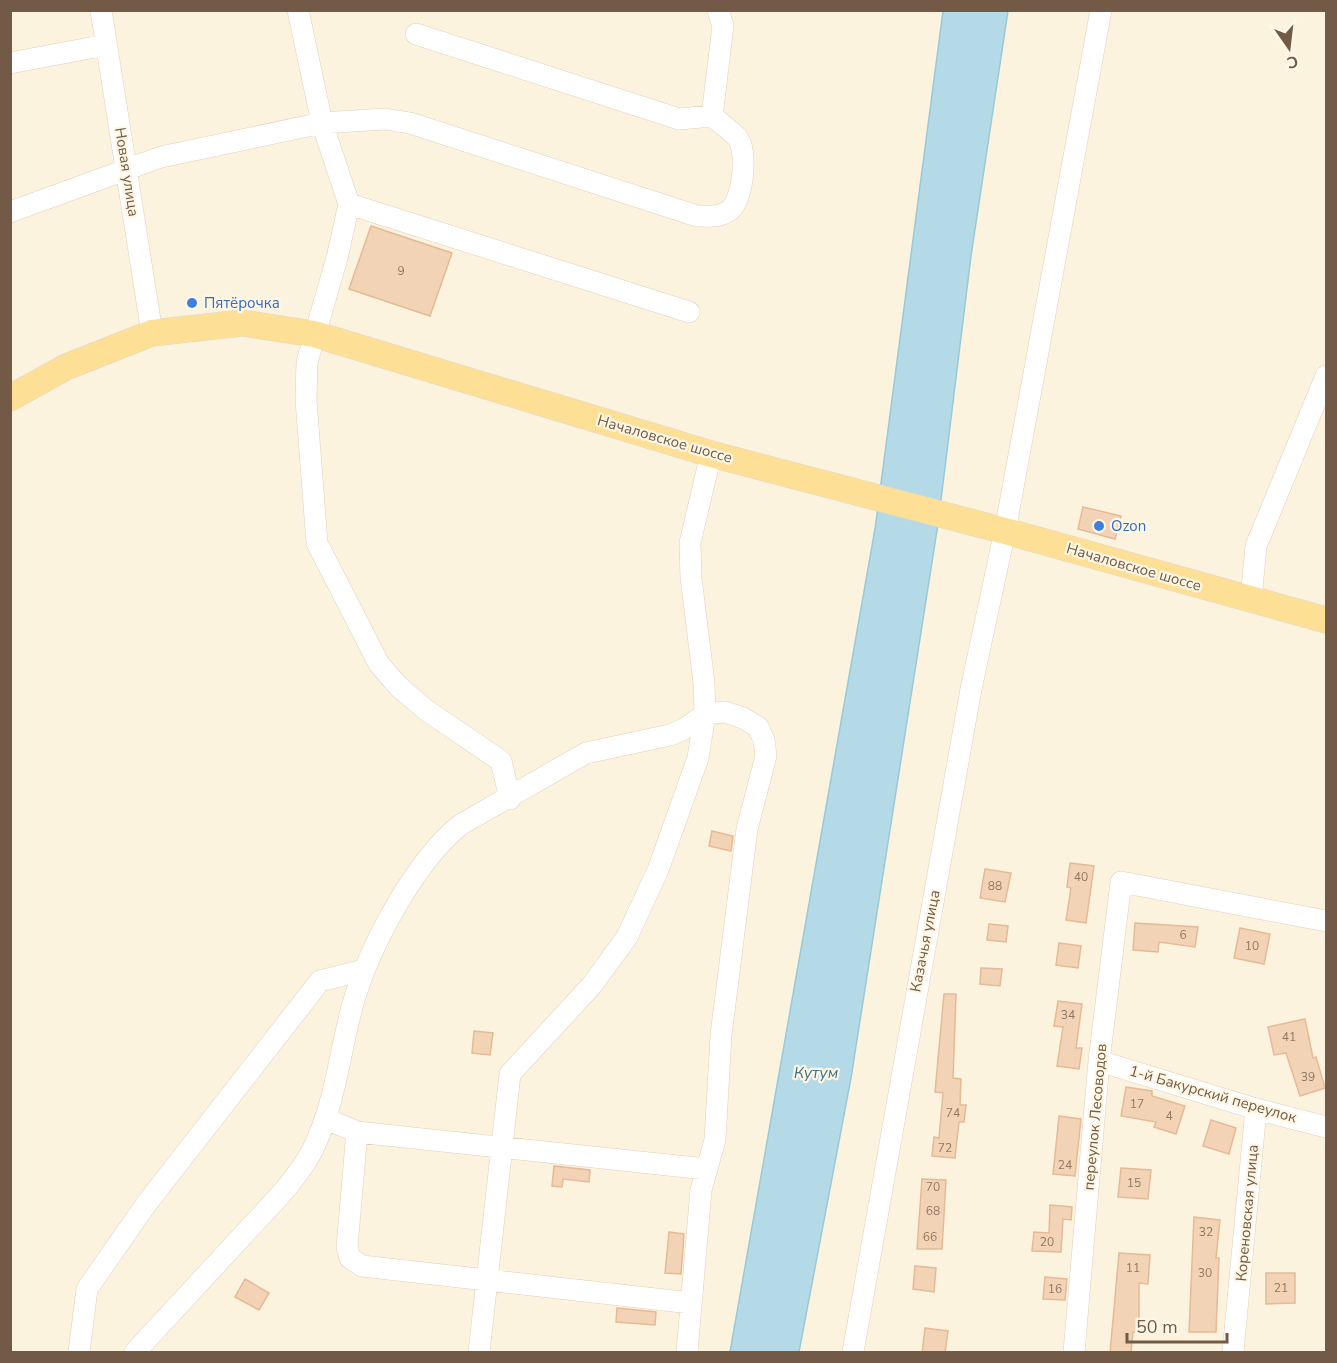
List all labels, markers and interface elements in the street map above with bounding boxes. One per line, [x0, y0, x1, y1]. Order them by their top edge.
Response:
north arrow [1259, 18, 1319, 78]
text: С [1284, 50, 1300, 74]
street label: Новая улица [110, 126, 144, 218]
house number: 9 [397, 263, 405, 279]
place label: Пятёрочка [204, 293, 280, 313]
marker: Пятёрочка [185, 296, 199, 310]
street label: Началовское шоссе [595, 410, 735, 468]
place label: Ozon [1111, 516, 1146, 536]
marker: Ozon [1092, 519, 1106, 533]
street label: Началовское шоссе [1064, 538, 1204, 596]
house number: 40 [1074, 869, 1088, 885]
house number: 88 [988, 878, 1002, 894]
street label: Казачья улица [905, 888, 945, 994]
house number: 6 [1179, 927, 1187, 943]
house number: 10 [1245, 938, 1259, 954]
house number: 34 [1061, 1007, 1075, 1023]
house number: 41 [1282, 1029, 1296, 1045]
street label: переулок Лесоводов [1079, 1043, 1111, 1191]
street label: 1-й Бакурский переулок [1127, 1061, 1299, 1128]
water label: Кутум [794, 1062, 838, 1084]
house number: 39 [1301, 1069, 1315, 1085]
house number: 17 [1130, 1096, 1144, 1112]
house number: 74 [946, 1105, 960, 1121]
house number: 4 [1165, 1108, 1173, 1124]
house number: 72 [938, 1140, 952, 1156]
street label: Кореновская улица [1231, 1144, 1263, 1282]
house number: 24 [1058, 1157, 1072, 1173]
house number: 15 [1127, 1175, 1141, 1191]
house number: 70 [926, 1179, 940, 1195]
house number: 68 [926, 1203, 940, 1219]
house number: 32 [1199, 1224, 1213, 1240]
house number: 66 [923, 1229, 937, 1245]
house number: 20 [1040, 1234, 1054, 1250]
house number: 11 [1126, 1260, 1140, 1276]
house number: 30 [1198, 1265, 1212, 1281]
house number: 21 [1274, 1280, 1288, 1296]
house number: 16 [1048, 1281, 1062, 1297]
scale bar [1127, 1306, 1228, 1344]
text: 50 m [1136, 1315, 1178, 1339]

